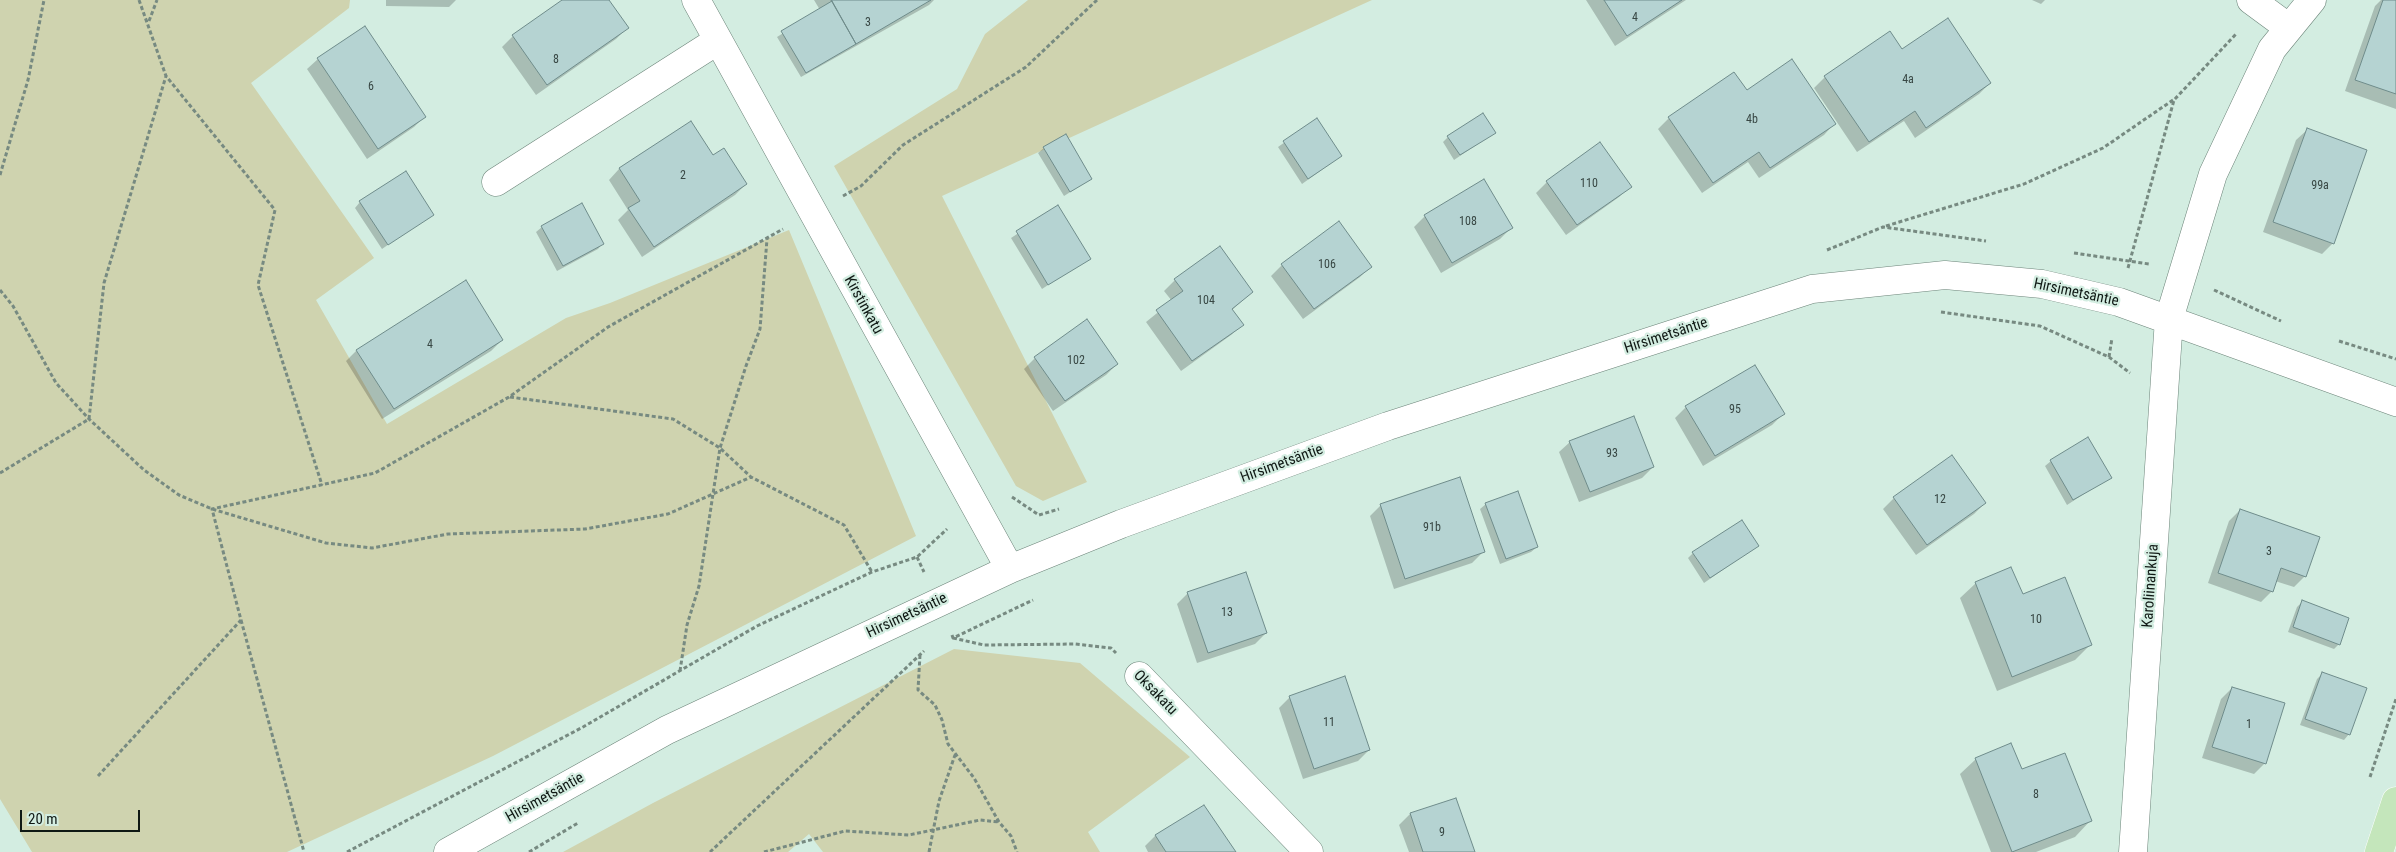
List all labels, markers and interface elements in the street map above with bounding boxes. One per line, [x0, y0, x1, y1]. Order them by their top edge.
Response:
house number: 4 [1632, 11, 1638, 25]
house number: 3 [865, 16, 871, 30]
house number: 8 [553, 53, 559, 67]
house number: 4a [1902, 73, 1914, 87]
house number: 6 [368, 80, 374, 94]
house number: 4b [1746, 113, 1758, 127]
house number: 2 [680, 169, 686, 183]
house number: 110 [1580, 177, 1598, 191]
house number: 99a [2311, 179, 2329, 193]
house number: 108 [1459, 215, 1477, 229]
house number: 106 [1318, 258, 1336, 272]
street label: Kirstinkatu [840, 273, 886, 337]
street label: Hirsimetsäntie [2032, 275, 2120, 311]
house number: 104 [1197, 294, 1215, 308]
street label: Hirsimetsäntie [1622, 314, 1710, 358]
house number: 4 [427, 338, 433, 352]
house number: 102 [1067, 354, 1085, 368]
house number: 95 [1729, 403, 1741, 417]
street label: Hirsimetsäntie [1238, 441, 1326, 487]
house number: 93 [1606, 447, 1618, 461]
house number: 12 [1934, 493, 1946, 507]
house number: 91b [1423, 521, 1441, 535]
street label: Karoliinankuja [2139, 544, 2163, 628]
house number: 3 [2266, 545, 2272, 559]
street label: Hirsimetsäntie [864, 590, 950, 642]
house number: 13 [1221, 606, 1233, 620]
house number: 10 [2030, 613, 2042, 627]
street label: Oksakatu [1129, 667, 1181, 719]
house number: 11 [1323, 716, 1335, 730]
house number: 1 [2246, 718, 2252, 732]
street label: Hirsimetsäntie [503, 769, 587, 827]
house number: 8 [2033, 788, 2039, 802]
scale bar [22, 800, 142, 832]
text: 20 m [28, 810, 58, 828]
house number: 9 [1439, 826, 1445, 840]

